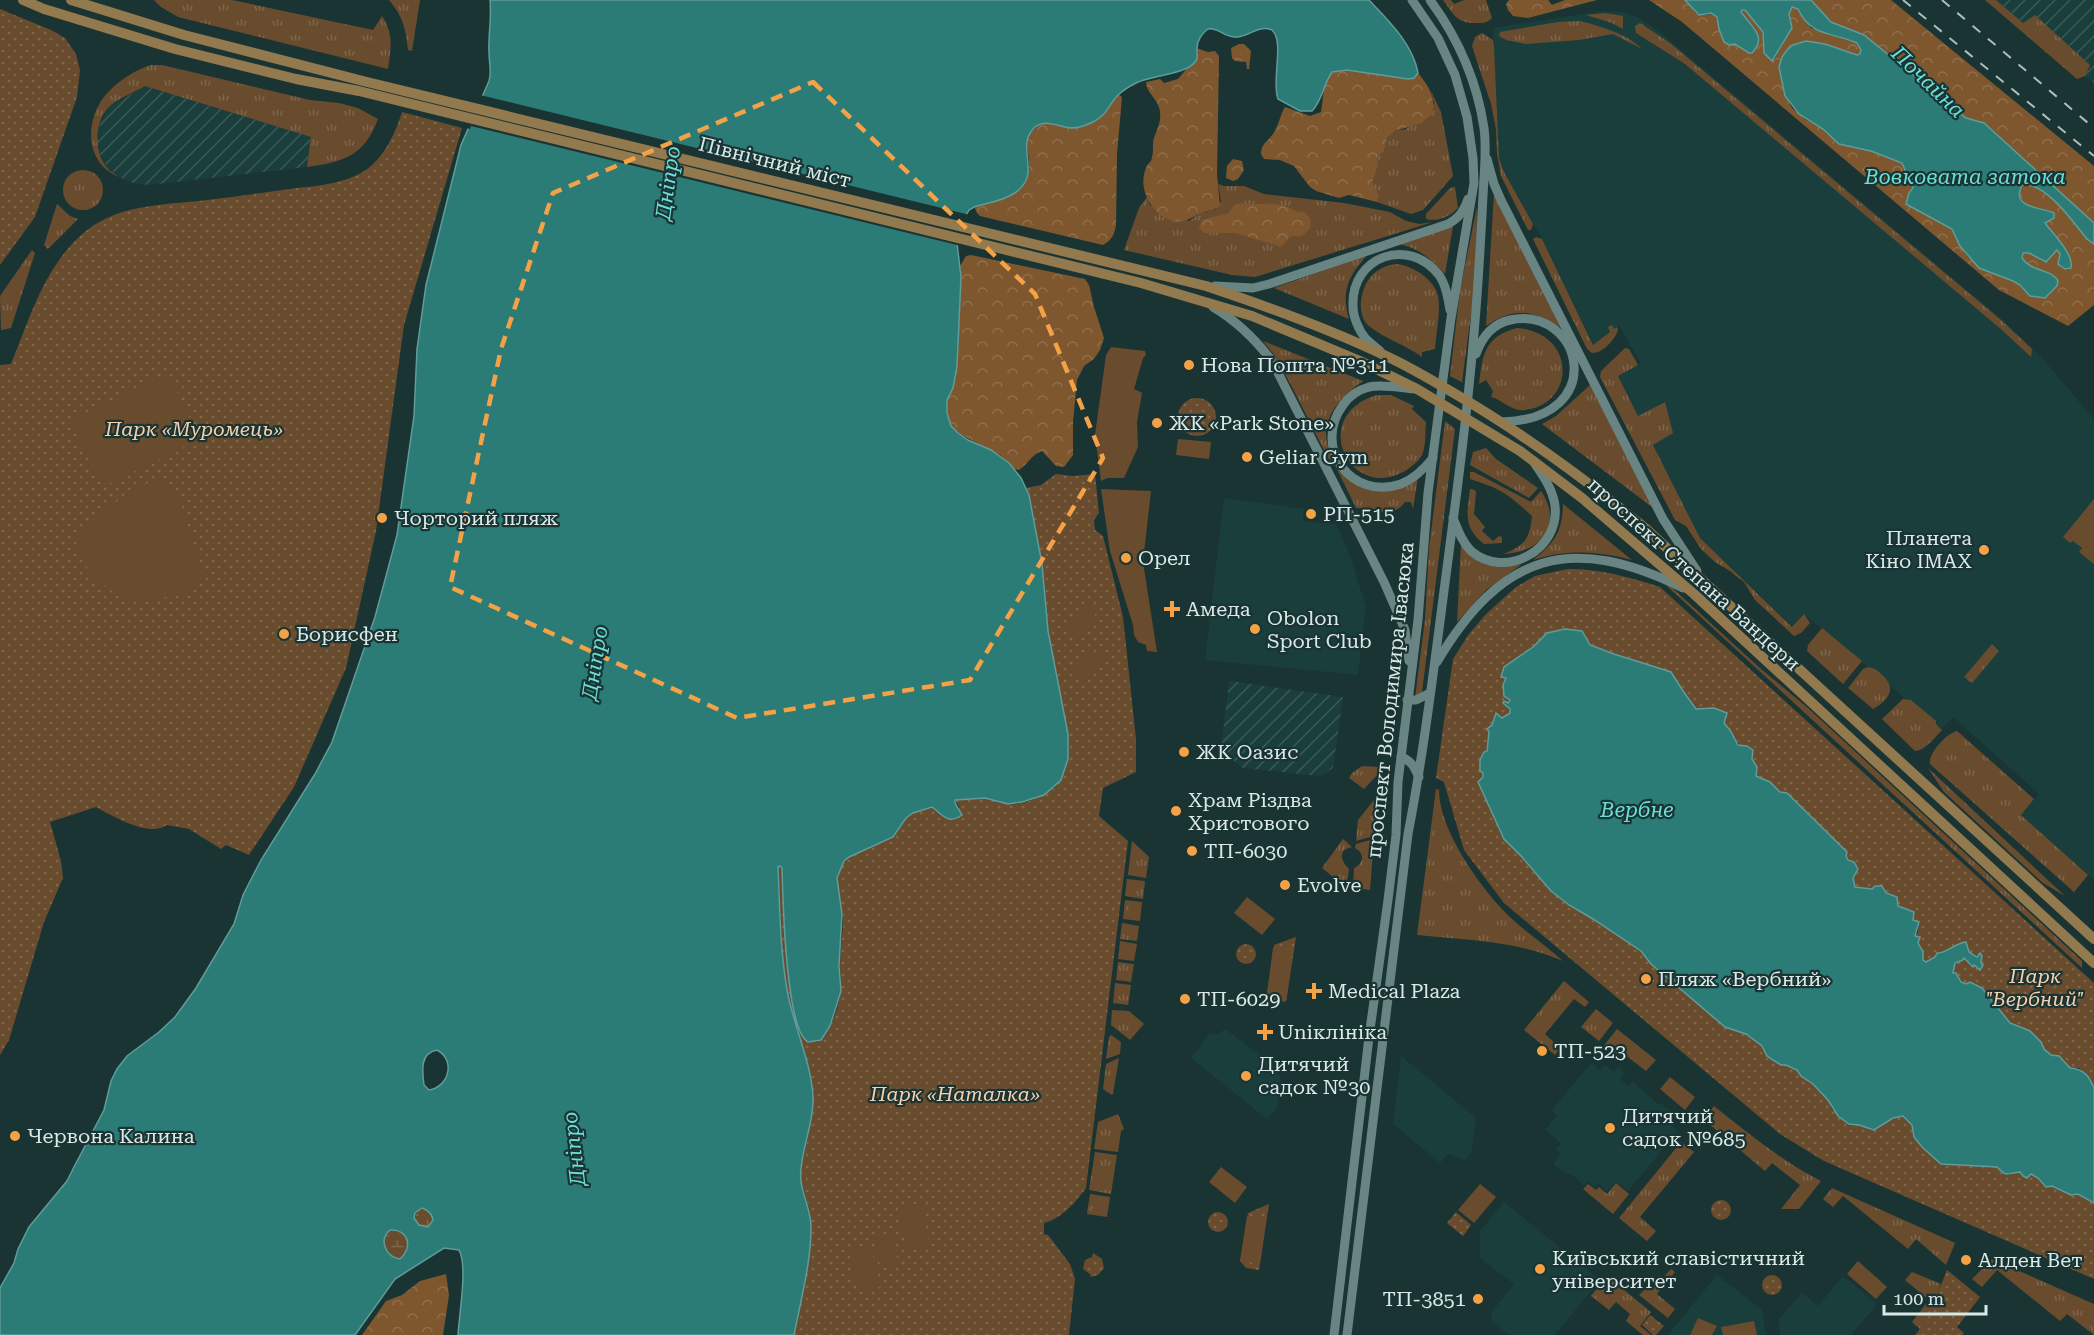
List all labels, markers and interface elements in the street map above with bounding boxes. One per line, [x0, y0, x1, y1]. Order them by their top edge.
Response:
water label: Почайна [1886, 41, 1969, 123]
street label: Північний міст [696, 131, 854, 193]
water label: Дніпро [651, 144, 685, 224]
water label: Вовковата затока [1863, 165, 2066, 189]
place label: Нова Пошта №311 [1201, 353, 1389, 377]
marker: Нова Пошта №311 [1182, 358, 1196, 372]
place label: ЖК «Park Stone» [1169, 411, 1334, 435]
marker: ЖК «Park Stone» [1150, 416, 1164, 430]
park label: Парк «Муромець» [104, 417, 283, 441]
place label: Geliar Gym [1259, 445, 1368, 469]
marker: Geliar Gym [1240, 450, 1254, 464]
street label: проспект Степана Бандери [1583, 472, 1805, 676]
place label: РП-515 [1323, 502, 1395, 526]
place label: Чорторий пляж [394, 506, 558, 530]
marker: РП-515 [1304, 507, 1318, 521]
marker: Чорторий пляж [375, 511, 389, 525]
place label: Планета Кіно IMAX [1865, 526, 1972, 573]
street label: проспект Володимира Івасюка [1361, 541, 1419, 859]
marker: Планета Кіно IMAX [1977, 543, 1991, 557]
place label: Орел [1138, 546, 1191, 570]
marker: Орел [1119, 551, 1133, 565]
place label: Амеда [1186, 597, 1251, 621]
marker: Амеда [1163, 600, 1181, 618]
place label: Obolon Sport Club [1267, 606, 1372, 653]
place label: Борисфен [296, 622, 398, 646]
marker: Obolon Sport Club [1248, 622, 1262, 636]
water label: Дніпро [577, 624, 613, 704]
marker: Борисфен [277, 627, 291, 641]
place label: ЖК Оазис [1196, 740, 1298, 764]
marker: ЖК Оазис [1177, 745, 1191, 759]
place label: Храм Різдва Христового [1188, 788, 1312, 835]
water label: Вербне [1599, 798, 1674, 822]
marker: Храм Різдва Христового [1169, 804, 1183, 818]
place label: ТП-6030 [1204, 839, 1287, 863]
marker: ТП-6030 [1185, 844, 1199, 858]
place label: Evolve [1297, 873, 1361, 897]
marker: Evolve [1278, 878, 1292, 892]
park label: Парк "Вербний" [1986, 964, 2084, 1011]
place label: Пляж «Вербний» [1658, 967, 1831, 991]
marker: Пляж «Вербний» [1639, 972, 1653, 986]
place label: Medical Plaza [1328, 979, 1461, 1003]
marker: Medical Plaza [1305, 982, 1323, 1000]
place label: ТП-6029 [1197, 987, 1280, 1011]
marker: ТП-6029 [1178, 992, 1192, 1006]
place label: Uniклініка [1278, 1020, 1387, 1044]
marker: Uniклініка [1256, 1023, 1274, 1041]
place label: ТП-523 [1554, 1039, 1626, 1063]
marker: ТП-523 [1535, 1044, 1549, 1058]
place label: Дитячий садок №30 [1258, 1052, 1370, 1099]
marker: Дитячий садок №30 [1239, 1069, 1253, 1083]
park label: Парк «Наталка» [869, 1082, 1040, 1106]
place label: Дитячий садок №685 [1622, 1104, 1746, 1151]
water label: Дніпро [558, 1111, 591, 1189]
marker: Дитячий садок №685 [1603, 1121, 1617, 1135]
place label: Червона Калина [27, 1124, 195, 1148]
marker: Червона Калина [8, 1129, 22, 1143]
place label: Київський славістичний університет [1552, 1246, 1805, 1293]
place label: Алден Вет [1978, 1248, 2083, 1272]
marker: Алден Вет [1959, 1253, 1973, 1267]
marker: Київський славістичний університет [1533, 1262, 1547, 1276]
scale bar [1884, 1278, 1986, 1316]
place label: ТП-3851 [1383, 1287, 1466, 1311]
text: 100 m [1893, 1288, 1944, 1309]
marker: ТП-3851 [1471, 1292, 1485, 1306]

